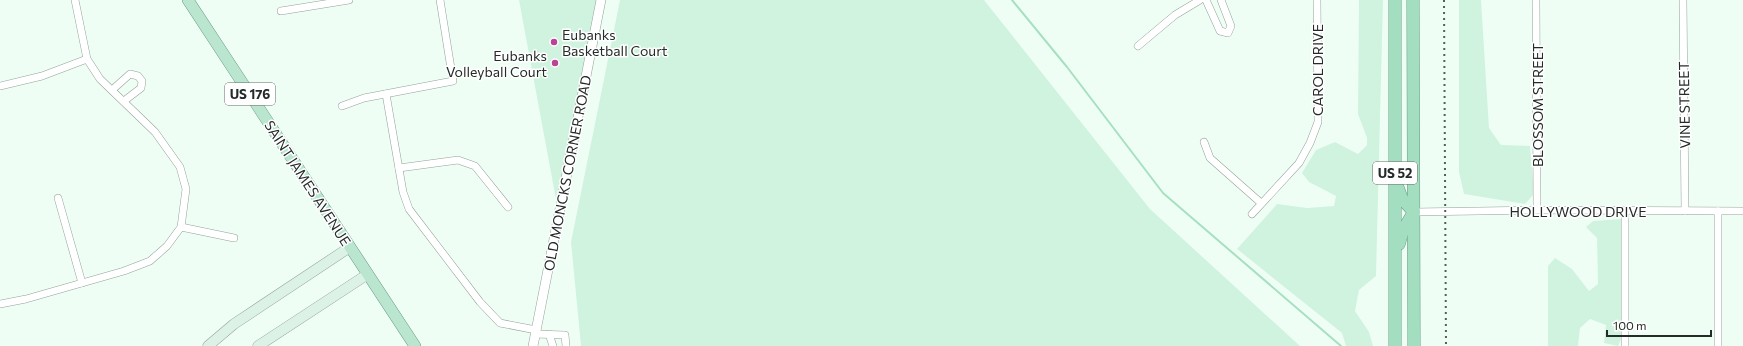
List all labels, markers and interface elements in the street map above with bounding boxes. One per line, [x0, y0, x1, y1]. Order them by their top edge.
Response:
street label: CAROL DRIVE [1309, 24, 1326, 116]
place label: Eubanks Basketball Court [562, 26, 668, 59]
marker: Eubanks Basketball Court [549, 37, 559, 47]
street label: BLOSSOM STREET [1529, 43, 1546, 167]
place label: Eubanks Volleyball Court [446, 47, 547, 80]
marker: Eubanks Volleyball Court [550, 58, 560, 68]
street label: VINE STREET [1675, 61, 1693, 149]
street label: OLD MONCKS CORNER ROAD [540, 74, 594, 272]
road number: US 176 [225, 83, 275, 105]
street label: SAINT JAMES AVENUE [261, 117, 355, 249]
road number: US 52 [1373, 162, 1417, 184]
street label: HOLLYWOOD DRIVE [1510, 203, 1646, 220]
scale bar [1607, 312, 1711, 338]
text: 100 m [1613, 318, 1647, 332]

